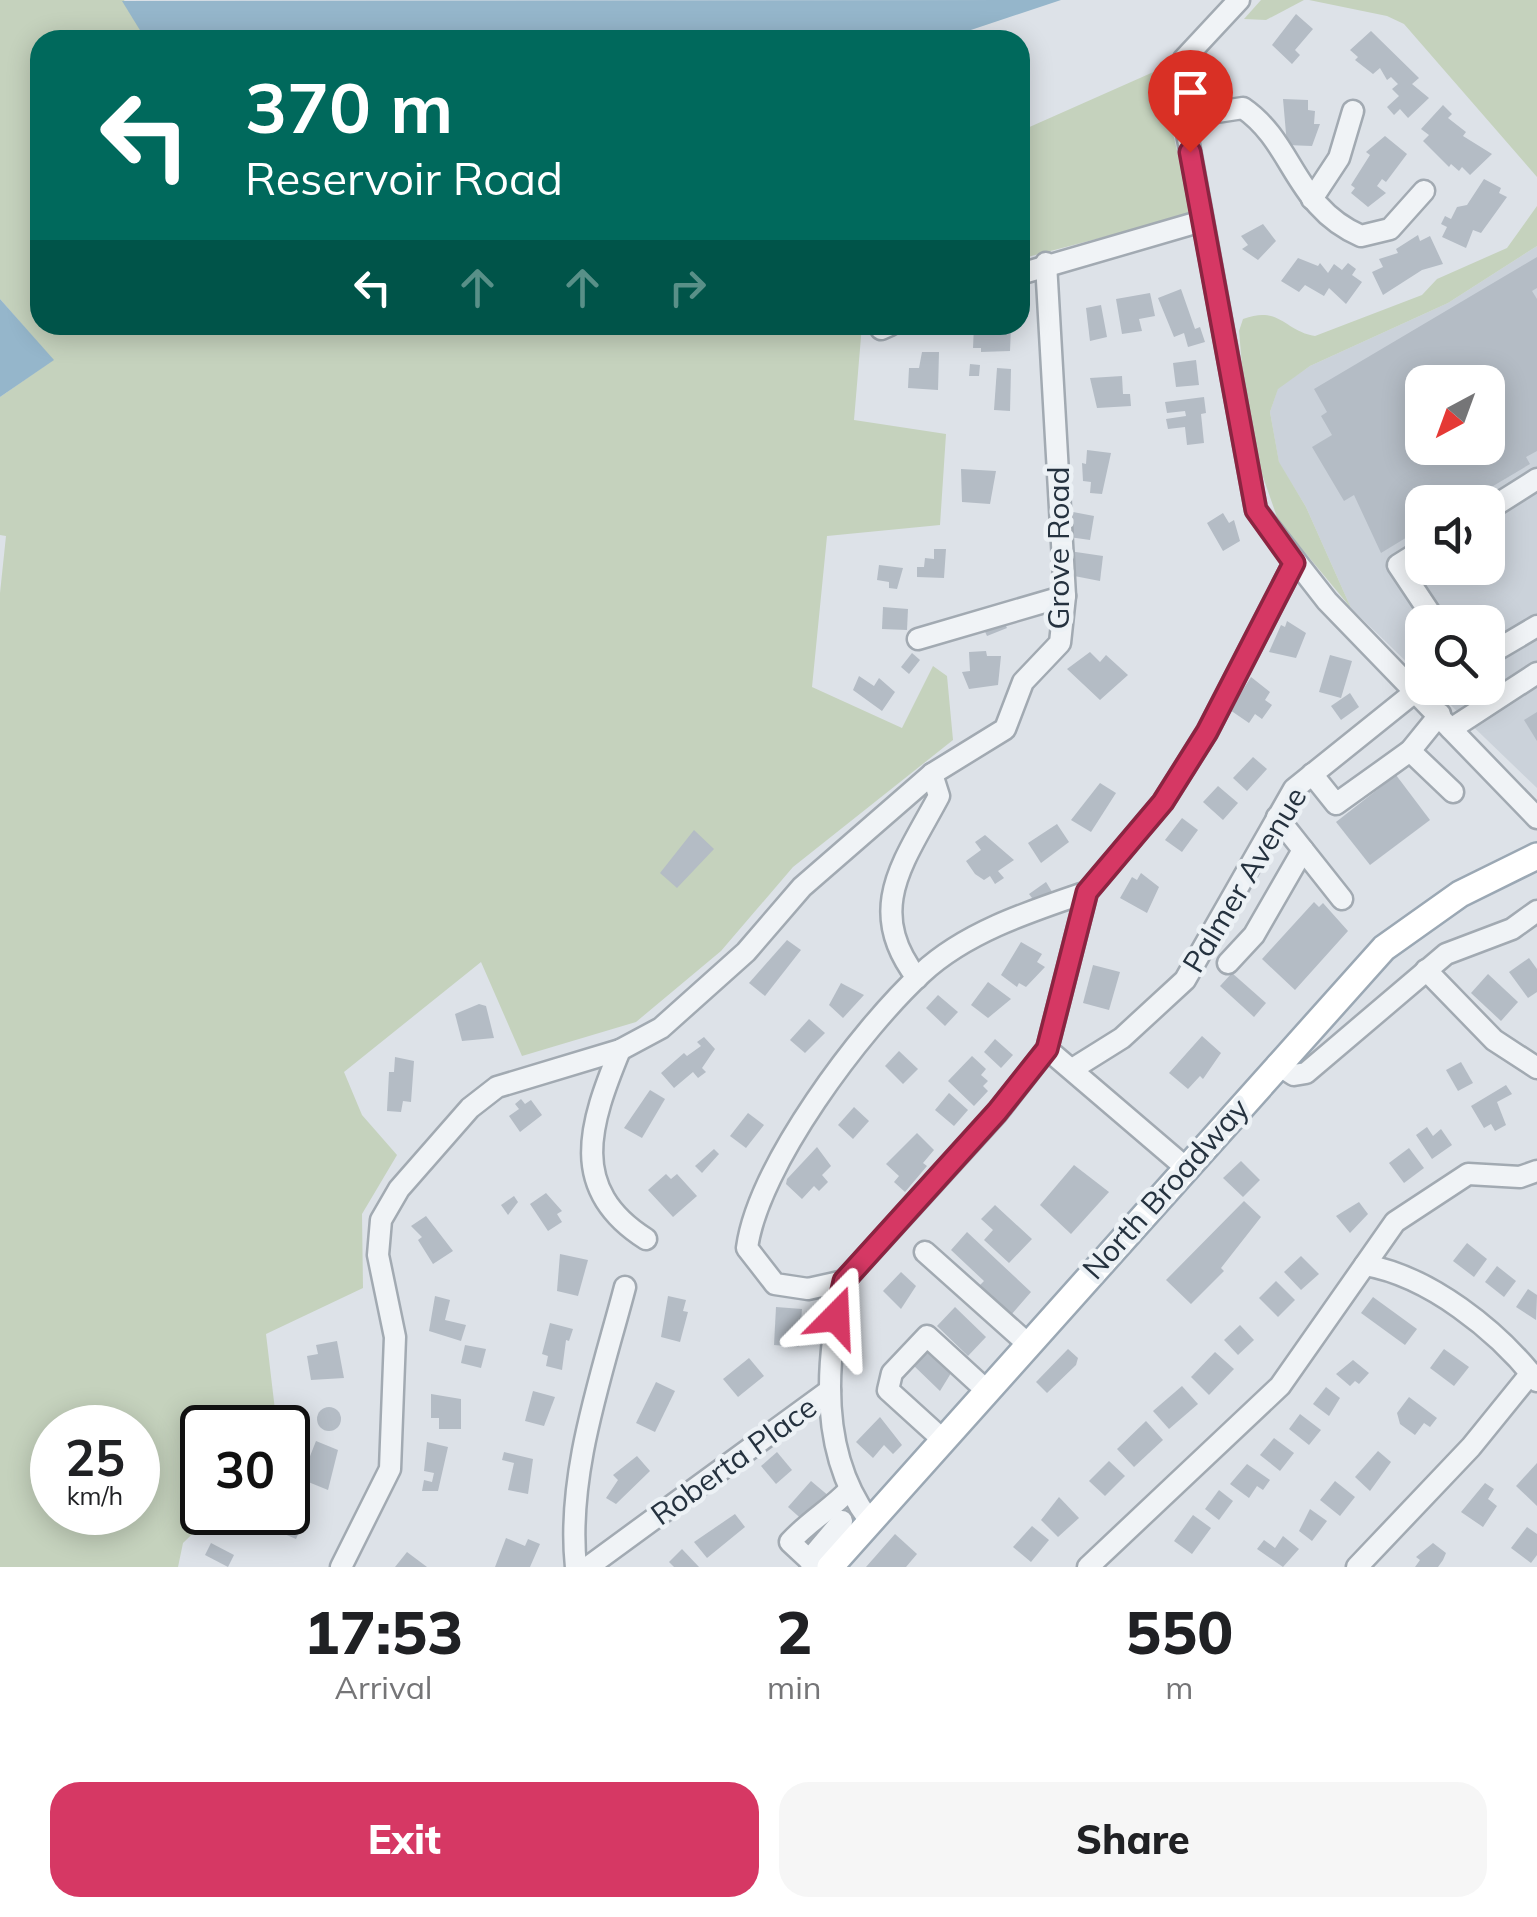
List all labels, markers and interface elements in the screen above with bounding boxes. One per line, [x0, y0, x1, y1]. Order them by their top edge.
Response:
pin [1148, 50, 1233, 153]
text: 370 m [245, 63, 453, 151]
icon: arrive [1163, 65, 1218, 120]
icon: left [80, 70, 210, 200]
text: Reservoir Road [245, 150, 563, 206]
icon: left [345, 260, 400, 315]
icon: ahead [450, 260, 505, 315]
icon: ahead [555, 260, 610, 315]
icon: right [660, 260, 715, 315]
north arrow [1405, 365, 1505, 465]
map controls [1405, 365, 1505, 705]
street label: Grove Road [1039, 467, 1077, 629]
button: sound [1405, 485, 1505, 585]
button: search [1405, 605, 1505, 705]
street label: Palmer Avenue [1174, 780, 1314, 979]
street label: North Broadway [1074, 1090, 1257, 1287]
position arrow [784, 1265, 888, 1369]
street label: Roberta Place [643, 1387, 824, 1533]
speed limit sign: 30 [180, 1405, 310, 1535]
text: 25 [65, 1426, 125, 1489]
text: km/h [67, 1480, 123, 1511]
text: 17:53 [304, 1594, 463, 1669]
text: 2 [776, 1594, 812, 1669]
text: 550 [1125, 1594, 1233, 1669]
text: Arrival [335, 1667, 432, 1707]
text: min [767, 1667, 822, 1707]
text: m [1165, 1667, 1193, 1707]
button: Exit [50, 1782, 759, 1897]
button: Share [779, 1782, 1487, 1897]

